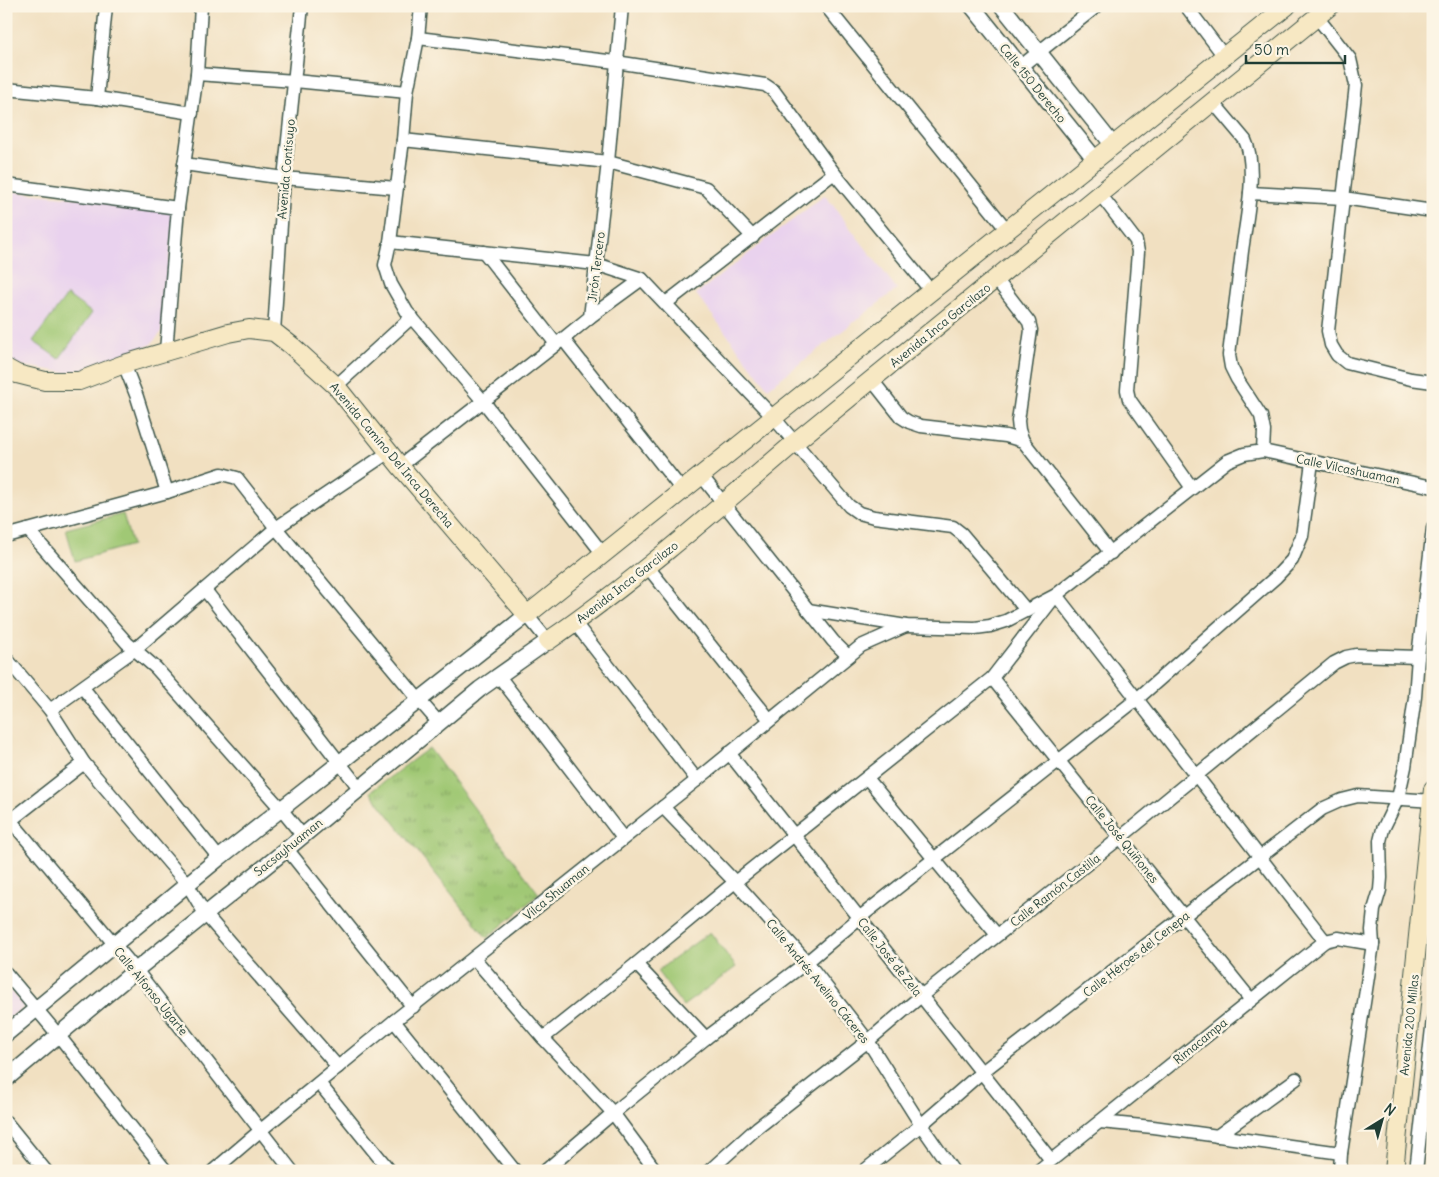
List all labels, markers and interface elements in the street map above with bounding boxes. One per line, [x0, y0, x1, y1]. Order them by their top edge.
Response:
scale bar [1246, 32, 1345, 64]
street label: Calle 150 Derecho [996, 40, 1070, 126]
text: 50 m [1254, 40, 1289, 59]
street label: Avenida Contisuyo [274, 118, 298, 220]
street label: Jirón Tercero [584, 231, 608, 303]
street label: Avenida Inca Garcilazo [887, 280, 994, 370]
street label: Avenida Camino Del Inca Derecha [327, 379, 457, 531]
street label: Calle Vilcashuaman [1295, 451, 1401, 487]
street label: Avenida Inca Garcilazo [573, 537, 681, 626]
street label: Calle José Quiñones [1082, 792, 1162, 886]
street label: Sacsayhuaman [251, 815, 325, 879]
street label: Calle Ramón Castilla [1007, 850, 1103, 930]
street label: Vilca Shuaman [520, 861, 592, 923]
street label: Calle Héroes del Cenepa [1080, 908, 1192, 1000]
street label: Calle José de Zela [855, 915, 925, 999]
street label: Calle Andrés Avelino Cáceres [763, 916, 873, 1046]
street label: Calle Alfonso Ugarte [111, 944, 191, 1038]
street label: Avenida 200 Millas [1396, 974, 1422, 1076]
street label: Rimacampa [1170, 1015, 1230, 1067]
north arrow [1356, 1094, 1406, 1144]
text: N [1381, 1100, 1399, 1120]

